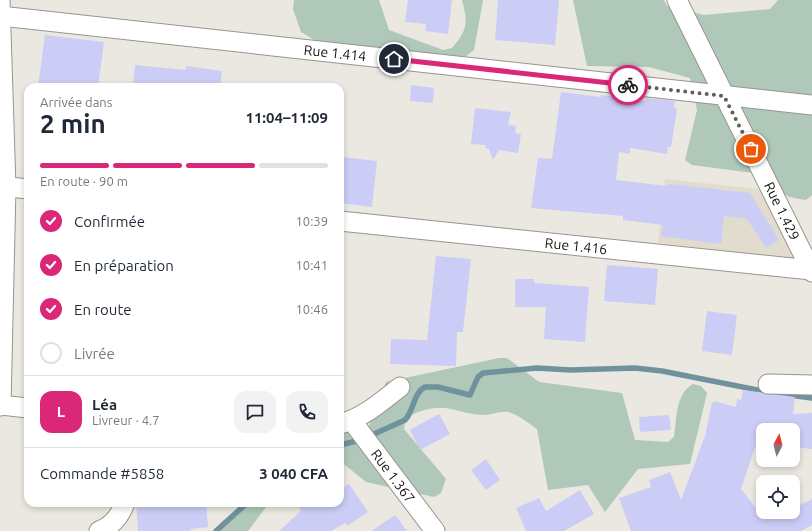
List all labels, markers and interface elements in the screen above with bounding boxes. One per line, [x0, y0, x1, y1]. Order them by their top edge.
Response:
street label: Rue 1.414 [303, 42, 367, 64]
pin [377, 42, 411, 76]
icon: home [383, 48, 405, 70]
courier [608, 65, 648, 105]
icon: bike [617, 74, 639, 96]
text: Arrivée dans [40, 95, 112, 109]
text: 2 min [40, 109, 106, 138]
text: 11:04–11:09 [245, 109, 328, 126]
pin [734, 132, 768, 166]
icon: bag [740, 138, 762, 160]
text: En route · 90 m [40, 174, 128, 188]
street label: Rue 1.429 [761, 179, 803, 243]
icon: check [40, 210, 62, 232]
text: Confirmée [74, 213, 145, 230]
text: 10:39 [295, 214, 328, 228]
street label: Rue 1.416 [544, 235, 608, 257]
icon: check [40, 254, 62, 276]
text: En préparation [74, 257, 174, 274]
text: 10:41 [295, 258, 328, 272]
icon: check [40, 298, 62, 320]
text: En route [74, 301, 132, 318]
text: 10:46 [295, 302, 328, 316]
text: Livrée [74, 345, 115, 362]
button: chat [234, 391, 276, 433]
button: phone [286, 391, 328, 433]
text: Léa [92, 396, 117, 413]
text: L [57, 403, 65, 420]
text: Livreur · 4.7 [92, 413, 160, 427]
north arrow [756, 423, 800, 467]
map controls [756, 423, 800, 519]
street label: Rue 1.367 [368, 446, 418, 506]
text: Commande #5858 [40, 465, 164, 482]
text: 3 040 CFA [259, 465, 328, 482]
button: locate [756, 475, 800, 519]

